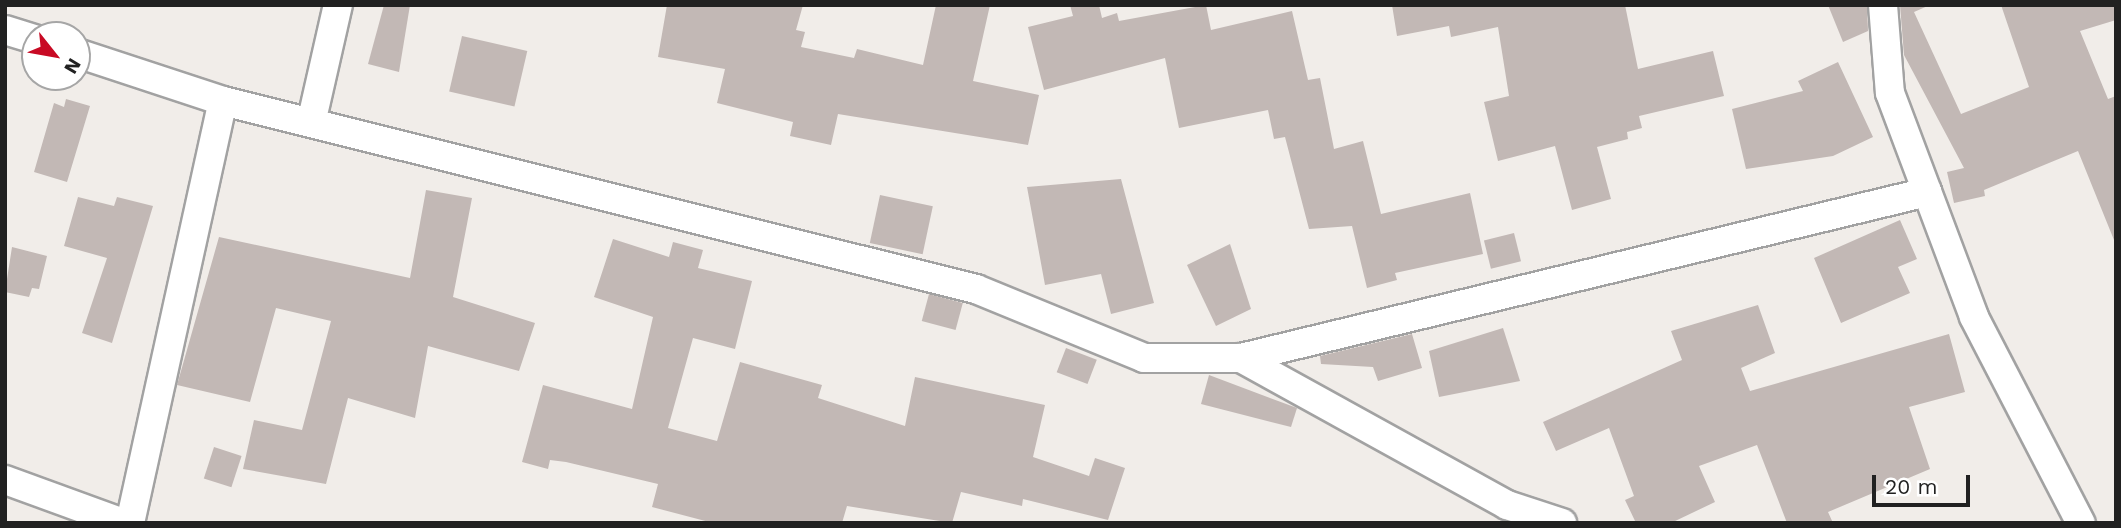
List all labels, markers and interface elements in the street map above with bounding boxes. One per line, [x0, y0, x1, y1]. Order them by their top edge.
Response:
north arrow [21, 21, 91, 91]
text: N [59, 54, 86, 78]
scale bar [1876, 462, 1974, 506]
text: 20 m [1885, 474, 1937, 499]

